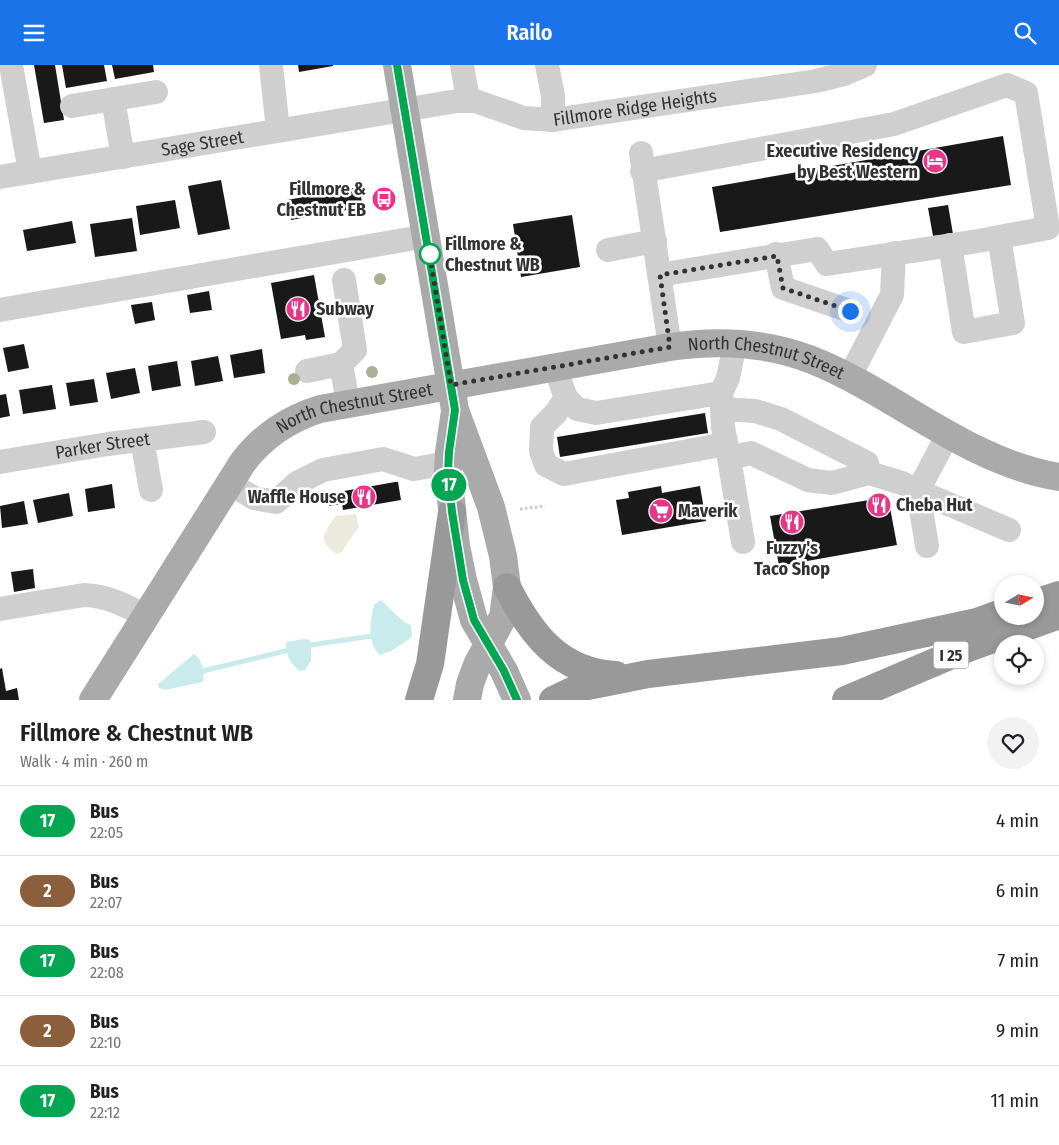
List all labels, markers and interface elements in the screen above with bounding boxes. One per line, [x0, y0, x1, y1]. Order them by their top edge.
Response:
icon: menu [20, 19, 48, 47]
text: Railo [506, 19, 553, 46]
icon: search [1011, 19, 1039, 47]
street label: Fillmore Ridge Heights [552, 85, 718, 131]
street label: Sage Street [159, 126, 245, 161]
place label: Executive Residency by Best Western [767, 140, 918, 183]
hotel icon: Executive Residency by Best Western [922, 148, 948, 174]
place label: Fillmore & Chestnut EB [277, 178, 367, 221]
bus stop icon: Fillmore & Chestnut EB [371, 186, 397, 212]
place label: Fillmore & Chestnut WB [445, 233, 540, 276]
marker: Fillmore & Chestnut WB [419, 243, 441, 265]
restaurant icon: Subway [285, 296, 311, 322]
place label: Subway [316, 298, 374, 320]
your location [838, 299, 863, 324]
street label: North Chestnut Street [687, 332, 848, 384]
street label: North Chestnut Street [272, 378, 434, 438]
street label: Parker Street [54, 428, 151, 464]
line badge: 17 [426, 469, 472, 501]
text: 17 [441, 474, 457, 496]
restaurant icon: Waffle House [351, 484, 377, 510]
place label: Waffle House [248, 486, 346, 508]
restaurant icon: Cheba Hut [866, 492, 892, 518]
place label: Cheba Hut [896, 494, 973, 516]
supermarket icon: Maverik [648, 498, 674, 524]
place label: Maverik [678, 500, 738, 522]
restaurant icon: Fuzzy's Taco Shop [779, 509, 805, 535]
place label: Fuzzy's Taco Shop [754, 537, 830, 580]
north arrow [994, 575, 1044, 625]
map controls [994, 575, 1044, 685]
button: locate [994, 635, 1044, 685]
road number: I 25 [934, 641, 968, 669]
button: heart [987, 717, 1039, 769]
text: Fillmore & Chestnut WB [20, 719, 253, 747]
text: Walk · 4 min · 260 m [20, 752, 148, 771]
text: Bus [90, 800, 119, 823]
text: 4 min [996, 809, 1039, 832]
text: 17 [40, 810, 55, 832]
text: 22:05 [90, 823, 123, 842]
text: Bus [90, 870, 119, 893]
text: 6 min [996, 879, 1039, 902]
text: 2 [43, 880, 52, 902]
text: 22:07 [90, 893, 122, 912]
text: Bus [90, 940, 119, 963]
text: 7 min [997, 949, 1039, 972]
text: 17 [40, 950, 55, 972]
text: 22:08 [90, 963, 124, 982]
text: Bus [90, 1010, 119, 1033]
text: 9 min [996, 1019, 1039, 1042]
text: 2 [43, 1020, 52, 1042]
text: 22:10 [90, 1033, 121, 1052]
text: Bus [90, 1080, 119, 1103]
text: 11 min [991, 1089, 1039, 1112]
text: 17 [40, 1090, 55, 1112]
text: 22:12 [90, 1103, 120, 1122]

